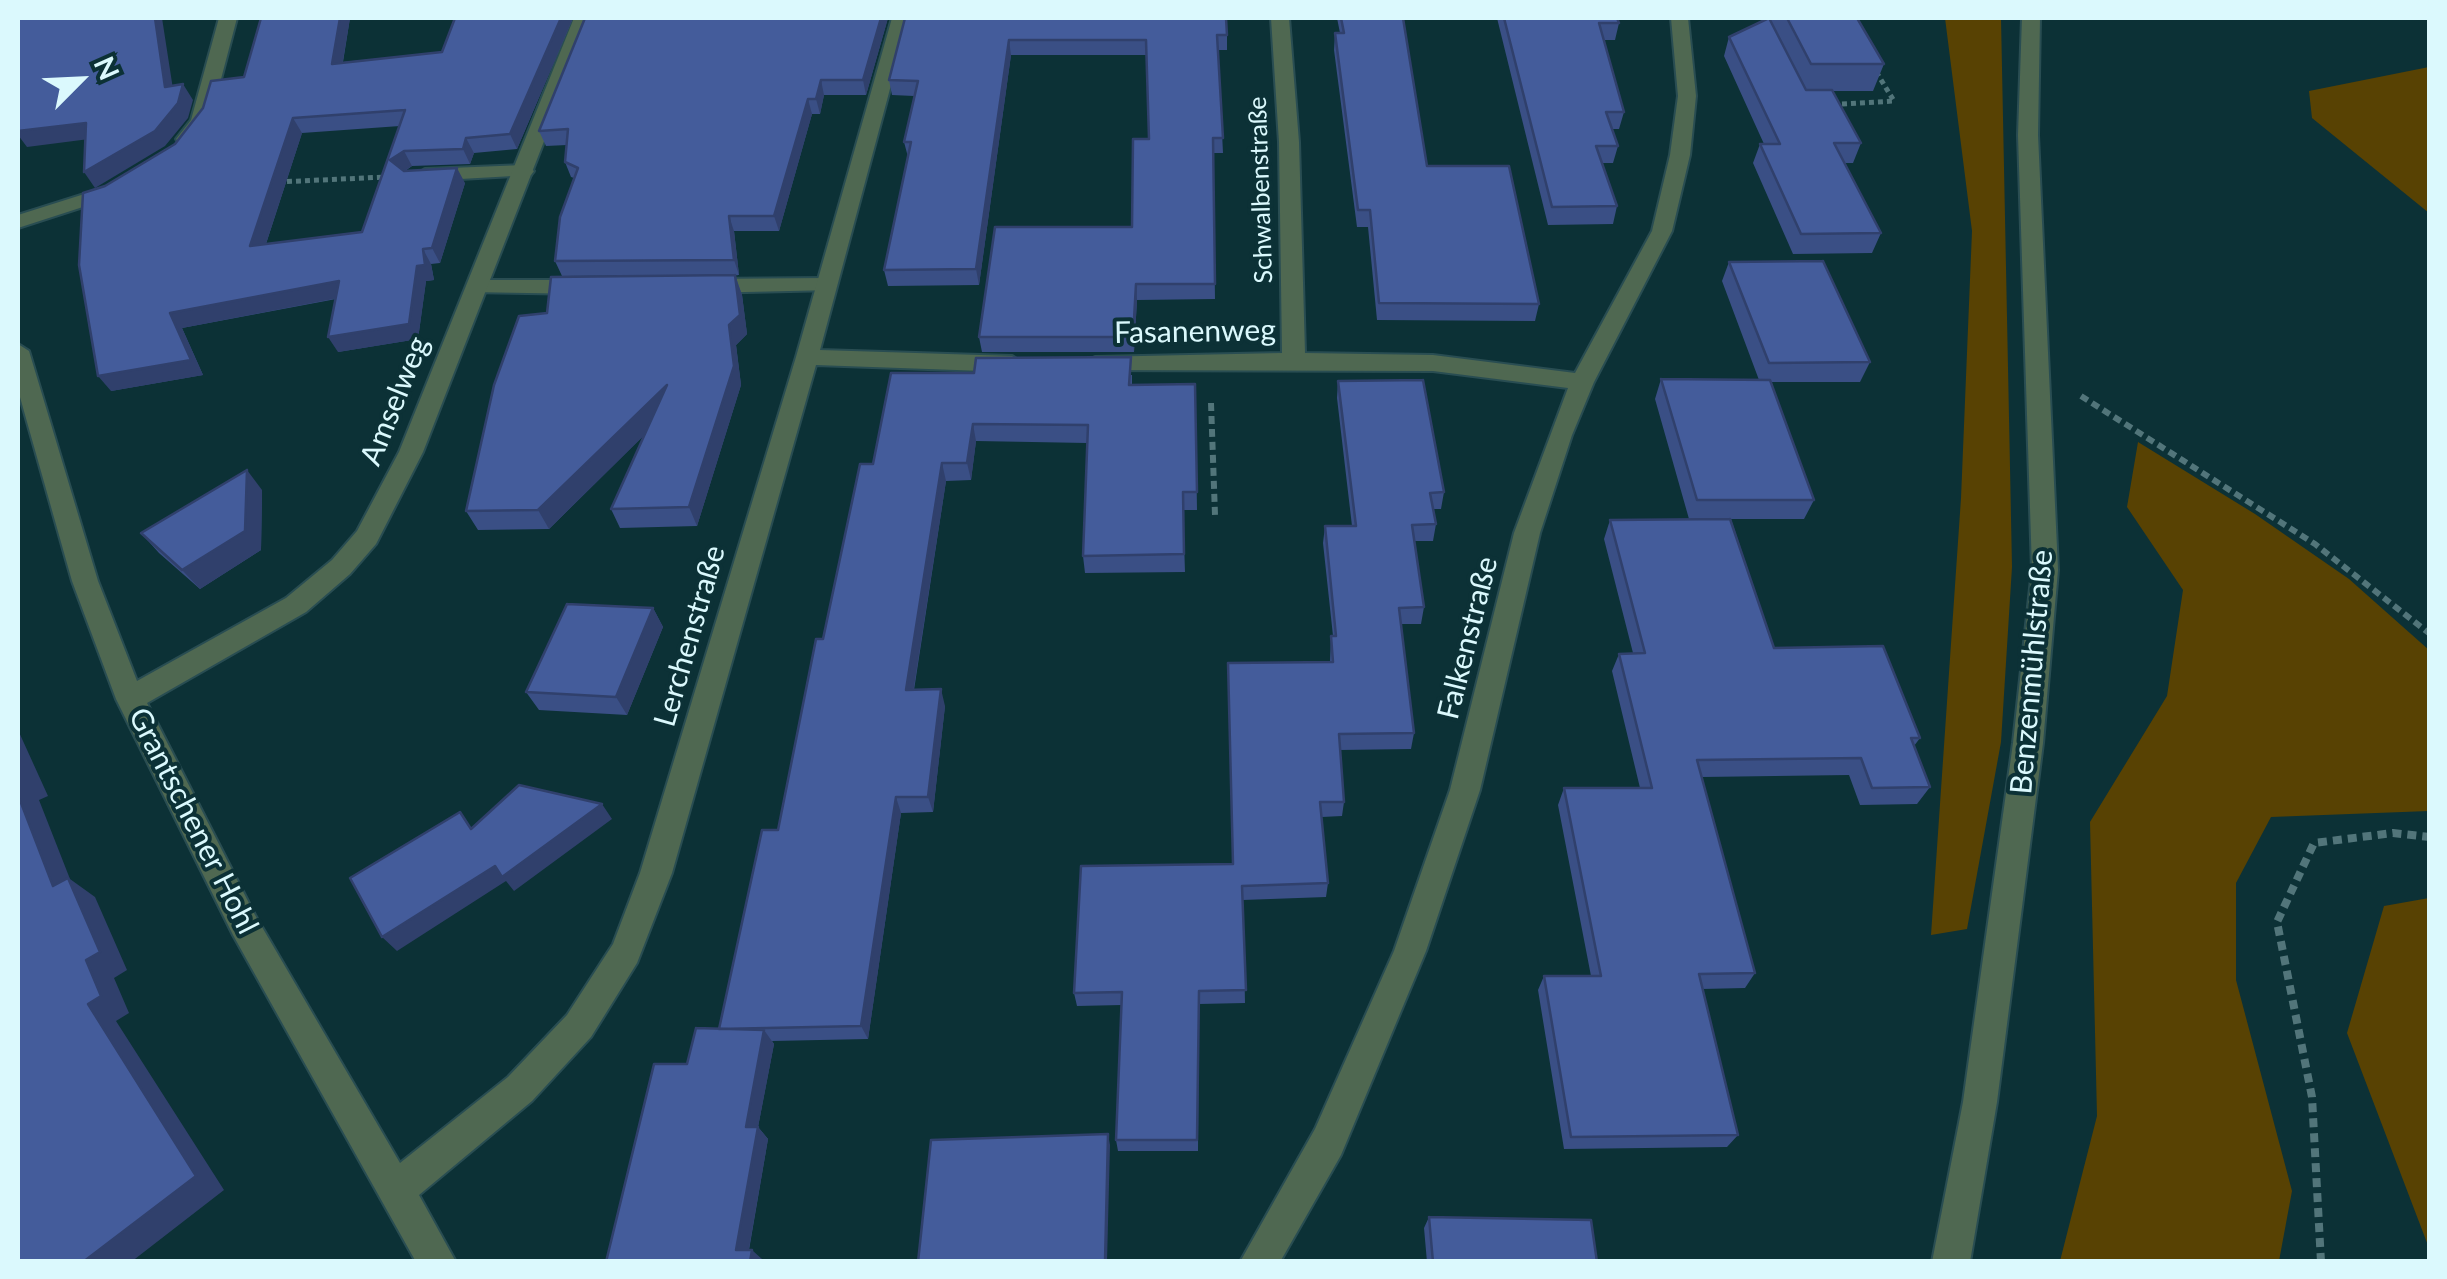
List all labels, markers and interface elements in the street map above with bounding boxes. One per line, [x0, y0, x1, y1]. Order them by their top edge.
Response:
north arrow [30, 30, 130, 130]
text: N [87, 51, 127, 85]
street label: Schwalbenstraße [1243, 96, 1279, 284]
street label: Fasanenweg [1114, 313, 1276, 351]
street label: Amselweg [353, 331, 437, 471]
street label: Lerchenstraße [647, 541, 733, 731]
street label: Benzenmühlstraße [2003, 548, 2061, 796]
street label: Falkenstraße [1430, 553, 1506, 723]
street label: Grantschener Hohl [120, 702, 266, 940]

